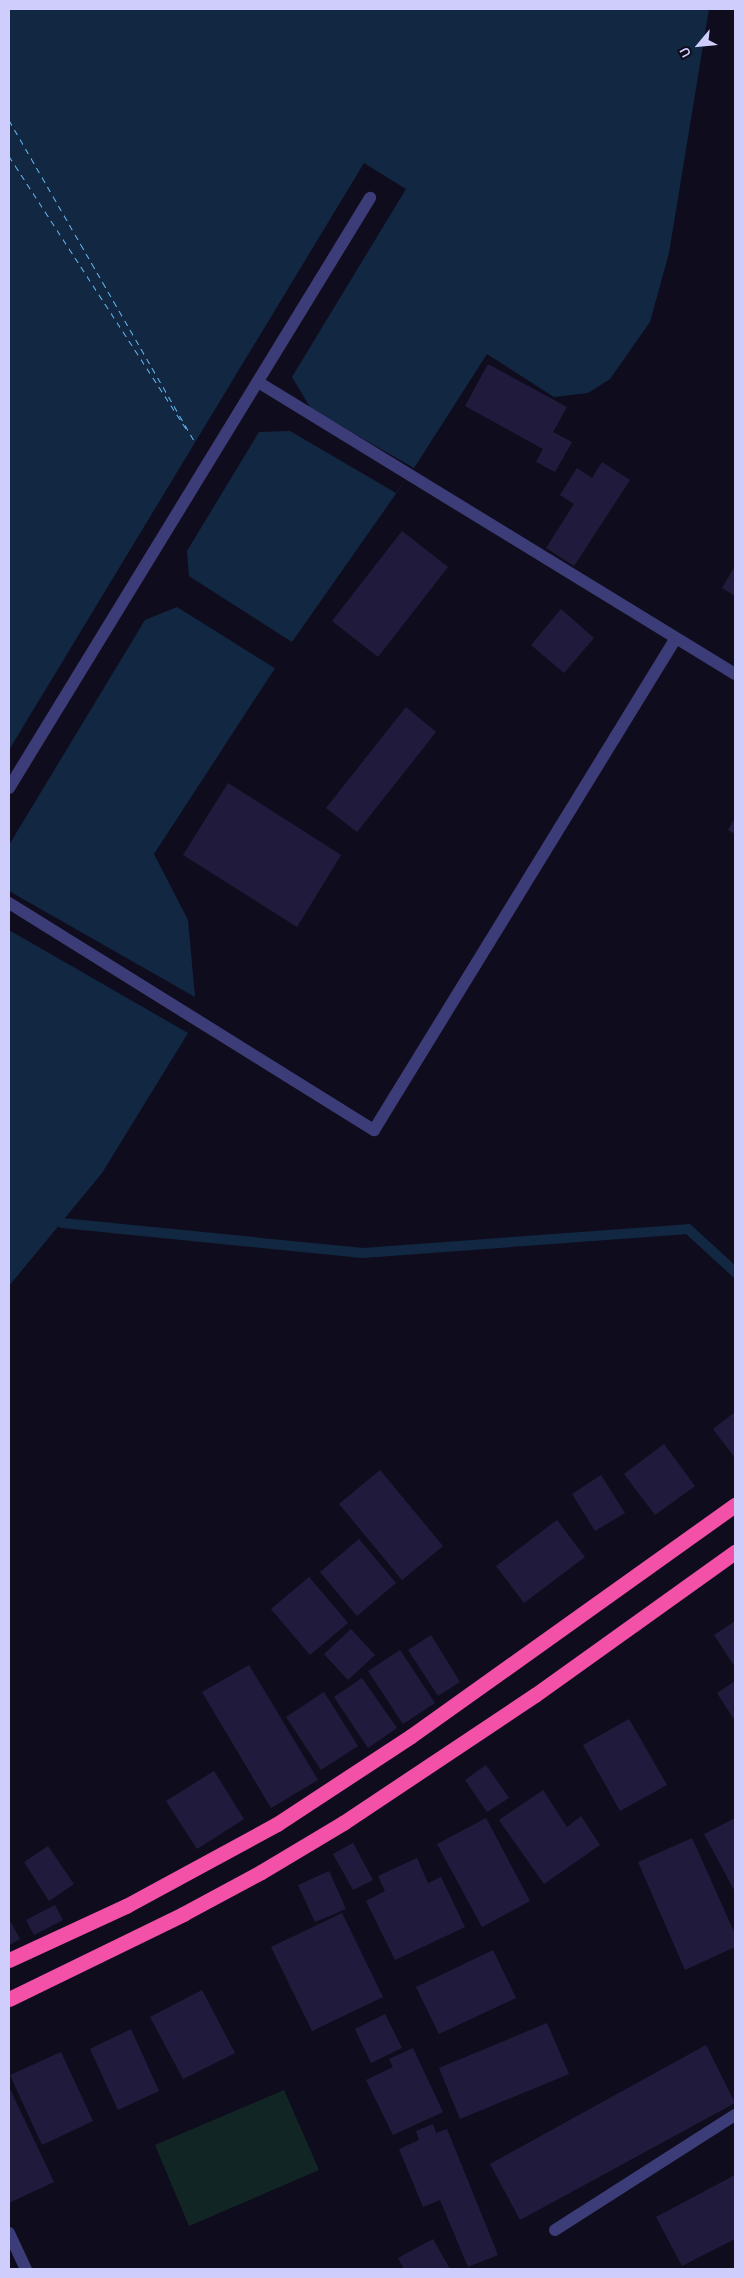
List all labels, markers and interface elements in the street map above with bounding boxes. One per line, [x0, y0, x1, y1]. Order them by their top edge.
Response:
north arrow [674, 20, 724, 70]
text: U [676, 44, 695, 61]

